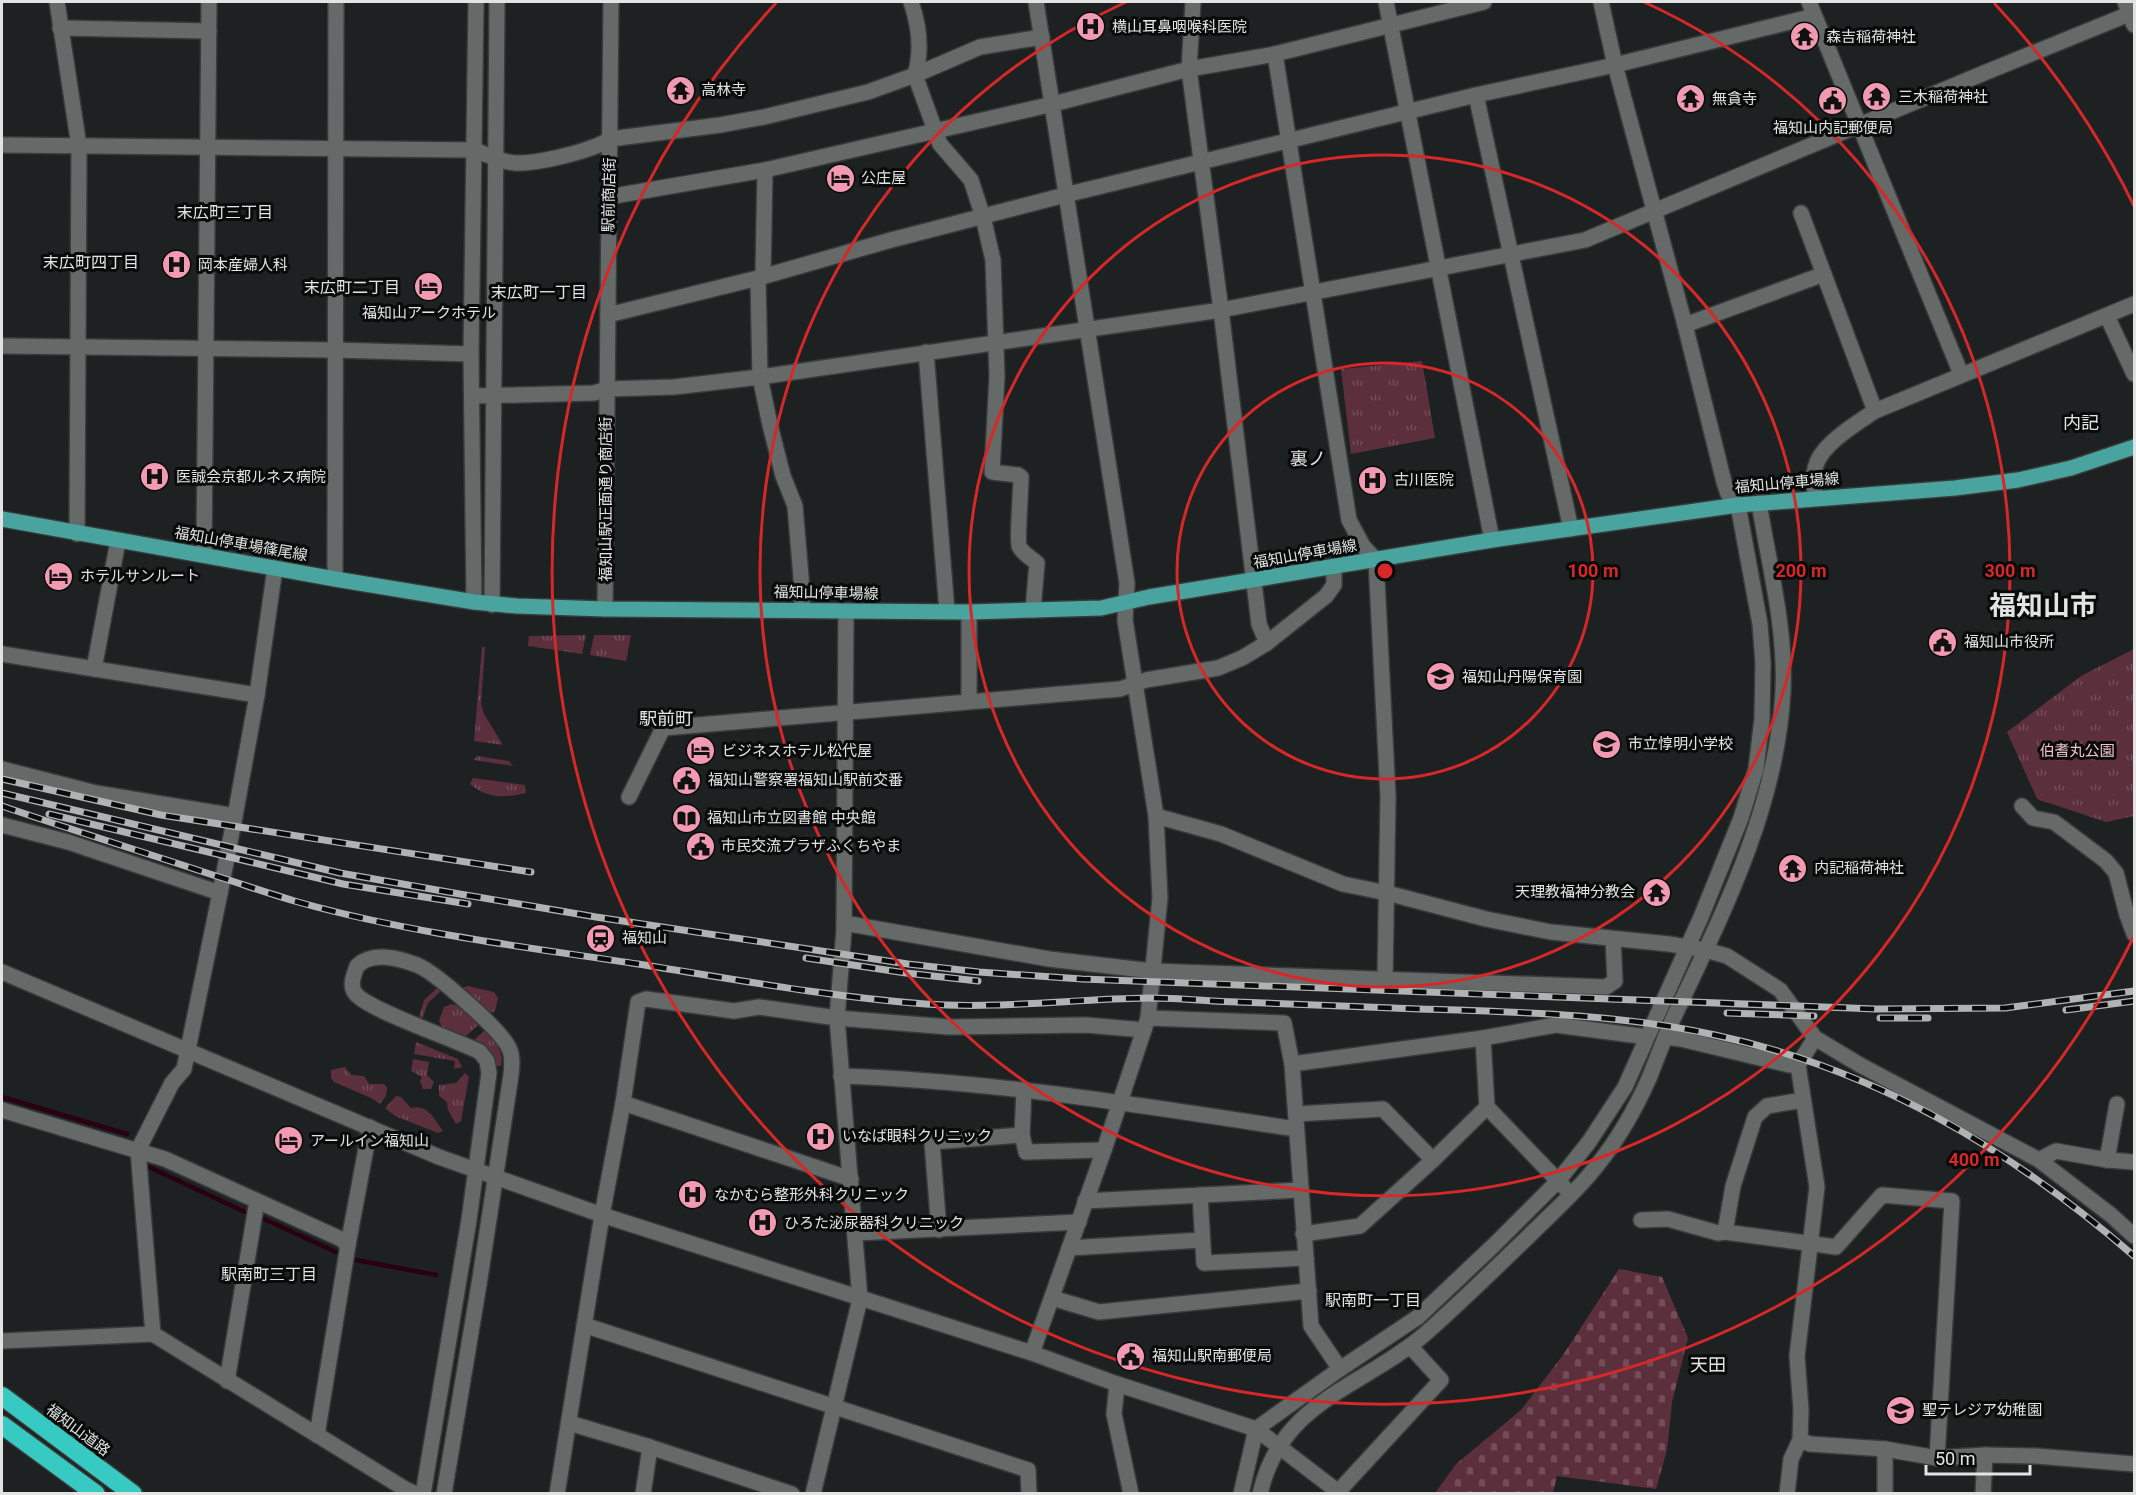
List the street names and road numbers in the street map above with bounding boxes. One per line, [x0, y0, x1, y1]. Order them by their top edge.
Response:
street label: 駅前商店街 [599, 157, 619, 233]
street label: 福知山駅正面通り商店街 [597, 416, 615, 582]
street label: 福知山停車場線 [1734, 469, 1840, 497]
street label: 福知山停車場篠尾線 [173, 523, 309, 565]
street label: 福知山停車場線 [1252, 536, 1358, 572]
street label: 福知山停車場線 [773, 583, 879, 603]
street label: 福知山道路 [43, 1400, 113, 1460]

